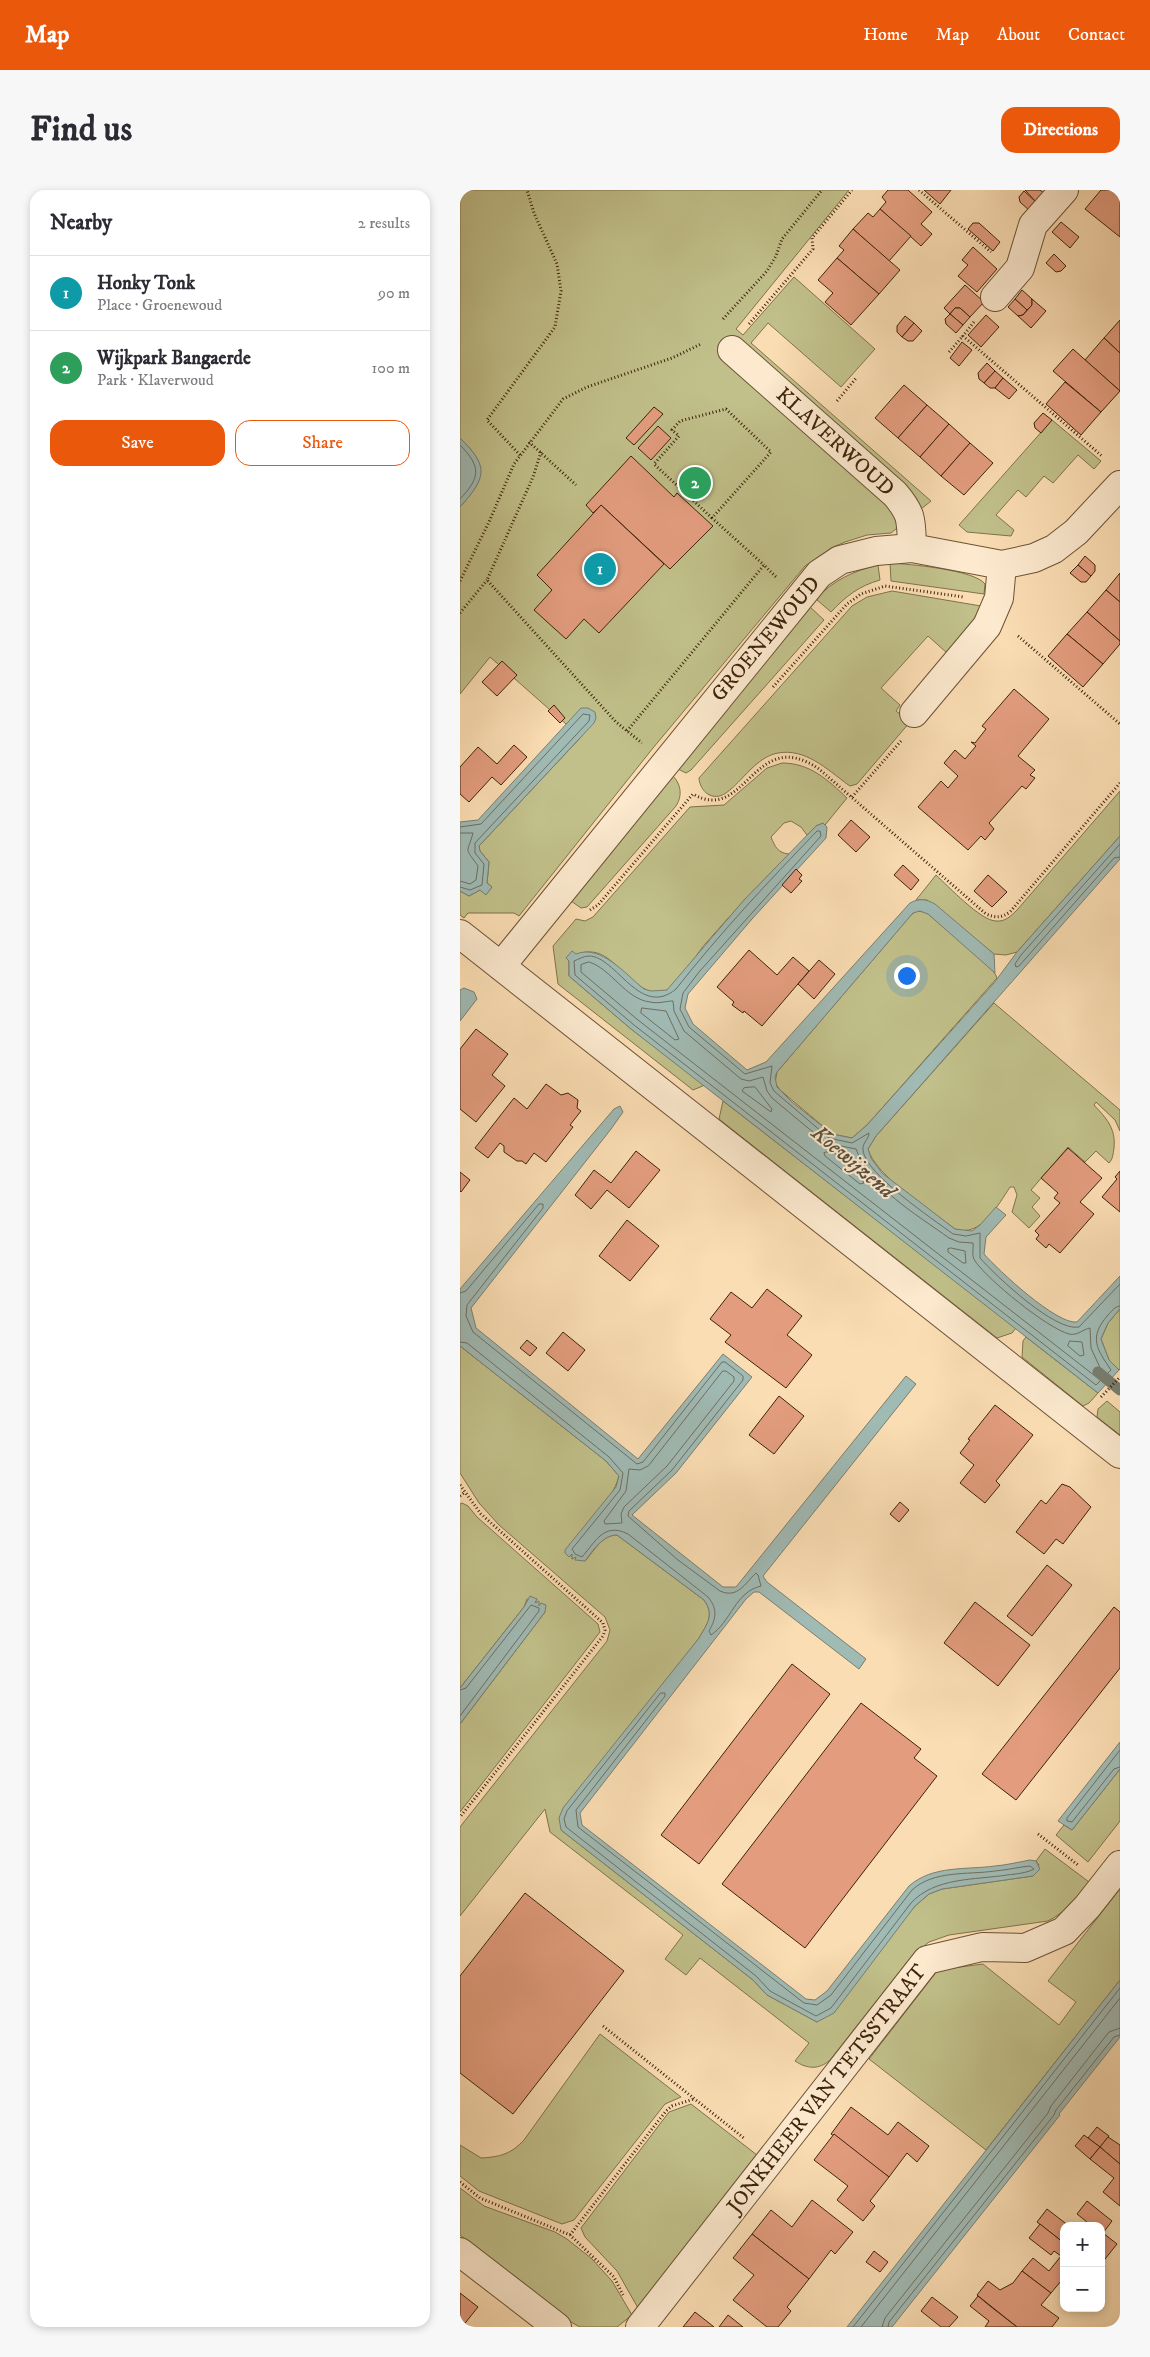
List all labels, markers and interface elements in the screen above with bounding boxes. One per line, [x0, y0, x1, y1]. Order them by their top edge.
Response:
text: Map [25, 20, 69, 50]
text: Home [863, 24, 908, 46]
text: Map [936, 24, 969, 46]
text: About [997, 24, 1040, 46]
text: Contact [1068, 24, 1125, 46]
button: Directions [1001, 107, 1120, 153]
text: Find us [30, 108, 132, 152]
text: Nearby [50, 210, 112, 236]
text: 2 results [358, 213, 410, 233]
text: Honky Tonk [97, 272, 195, 295]
text: 1 [63, 283, 69, 303]
text: 90 m [378, 283, 410, 303]
text: Place · Groenewoud [97, 295, 222, 315]
text: Wijkpark Bangaerde [97, 347, 251, 370]
text: 2 [62, 358, 70, 378]
text: 100 m [372, 358, 410, 378]
text: Park · Klaverwoud [97, 370, 214, 390]
street label: KLAVERWOUD [770, 382, 900, 502]
button: Save [50, 420, 225, 466]
button: Share [235, 420, 410, 466]
pin: 2 [679, 464, 711, 502]
pin: 1 [584, 550, 616, 588]
street label: GROENEWOUD [706, 571, 826, 707]
your location [894, 963, 920, 989]
water label: Koewijzend [805, 1119, 903, 1207]
street label: JONKHEER VAN TETSSTRAAT [720, 1959, 932, 2220]
map controls [1060, 2222, 1105, 2312]
button: + [1060, 2222, 1105, 2267]
button: − [1060, 2267, 1105, 2312]

